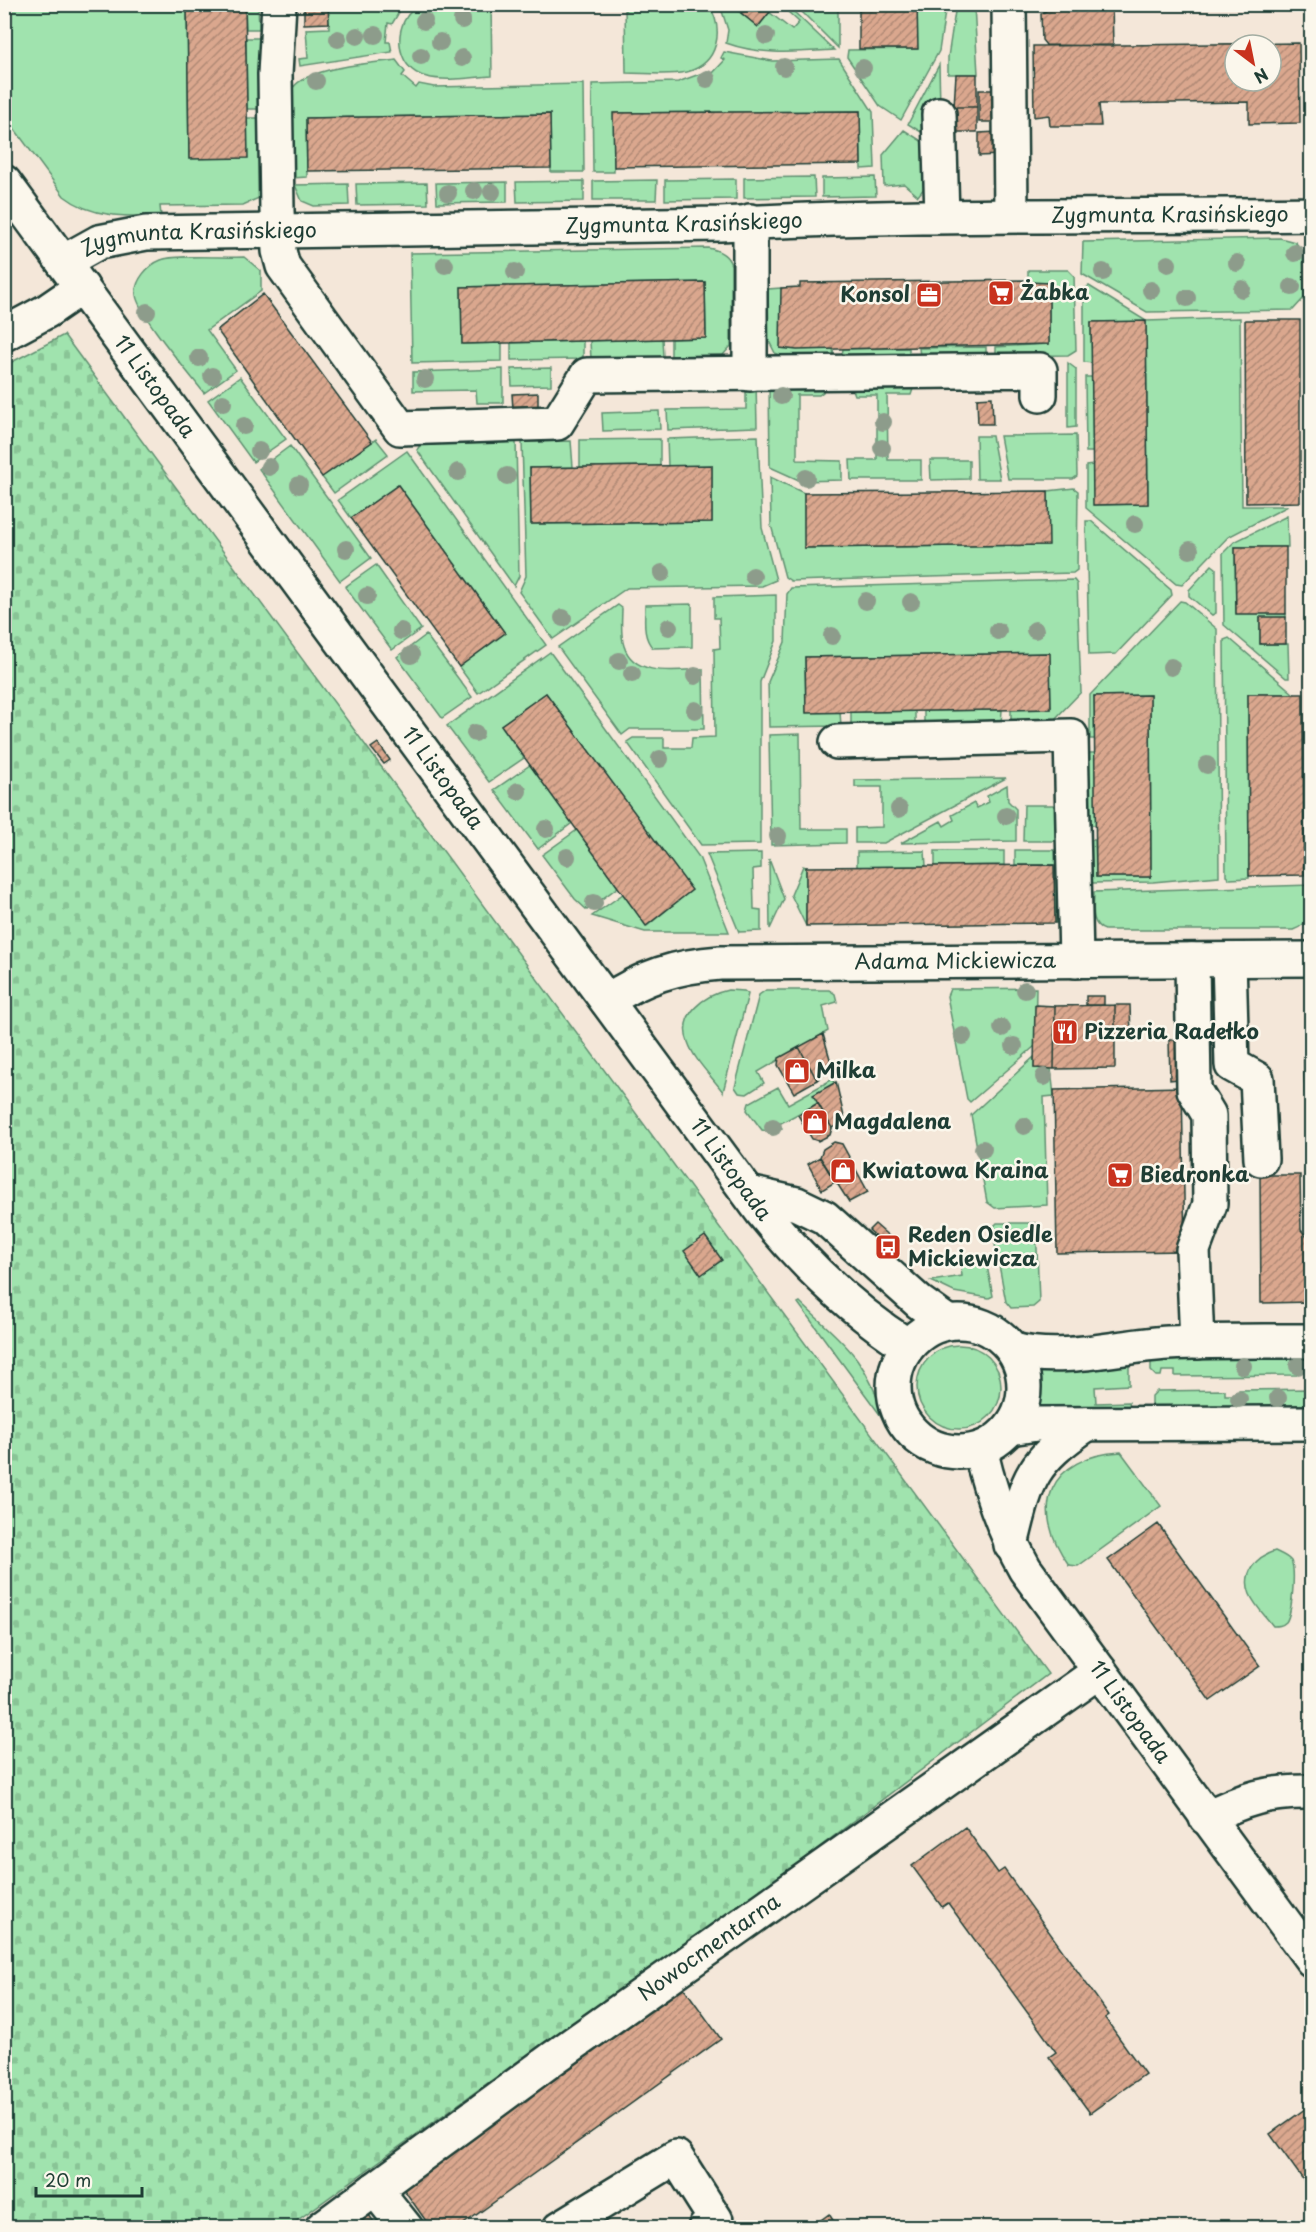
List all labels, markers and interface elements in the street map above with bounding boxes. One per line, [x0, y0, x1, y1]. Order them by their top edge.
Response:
north arrow [1223, 33, 1283, 93]
text: N [1250, 63, 1273, 90]
street label: Zygmunta Krasińskiego [1051, 196, 1289, 230]
street label: Zygmunta Krasińskiego [565, 202, 803, 240]
street label: Zygmunta Krasińskiego [74, 212, 317, 263]
place label: Żabka [1020, 275, 1089, 307]
place label: Konsol [840, 277, 910, 309]
supermarket icon: Żabka [986, 278, 1016, 308]
office icon: Konsol [914, 280, 944, 310]
street label: 11 Listopada [107, 327, 205, 444]
street label: 11 Listopada [395, 719, 493, 836]
street label: Adama Mickiewicza [854, 943, 1057, 976]
place label: Pizzeria Radełko [1084, 1014, 1259, 1046]
restaurant icon: Pizzeria Radełko [1050, 1017, 1080, 1047]
place label: Milka [816, 1053, 876, 1085]
shop icon: Milka [782, 1056, 812, 1086]
place label: Magdalena [834, 1104, 951, 1136]
shop icon: Magdalena [800, 1107, 830, 1137]
street label: 11 Listopada [684, 1110, 781, 1227]
place label: Kwiatowa Kraina [862, 1153, 1049, 1185]
shop icon: Kwiatowa Kraina [828, 1156, 858, 1186]
place label: Biedronka [1140, 1157, 1249, 1189]
supermarket icon: Biedronka [1105, 1160, 1135, 1190]
place label: Reden Osiedle Mickiewicza [908, 1217, 1053, 1273]
bus stop icon: Reden Osiedle Mickiewicza [873, 1232, 903, 1262]
street label: 11 Listopada [1083, 1653, 1181, 1770]
street label: Nowocmentarna [630, 1884, 786, 2008]
scale bar [36, 2160, 142, 2198]
text: 20 m [45, 2166, 91, 2193]

